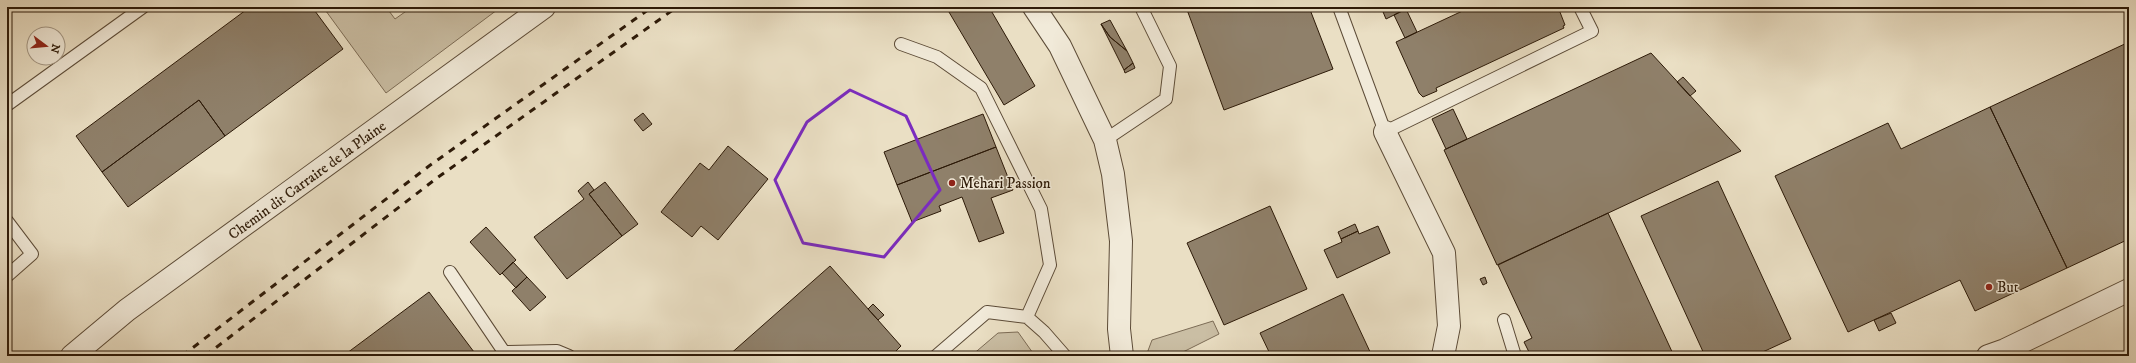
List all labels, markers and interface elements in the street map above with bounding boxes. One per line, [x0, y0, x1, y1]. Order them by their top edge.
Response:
north arrow [26, 26, 66, 66]
text: N [47, 42, 63, 55]
street label: Chemin dit Carraire de la Plaine [225, 117, 390, 244]
place label: Mehari Passion [960, 174, 1051, 193]
marker: Mehari Passion [947, 178, 957, 188]
place label: But [1997, 278, 2019, 297]
marker: But [1984, 282, 1994, 292]

